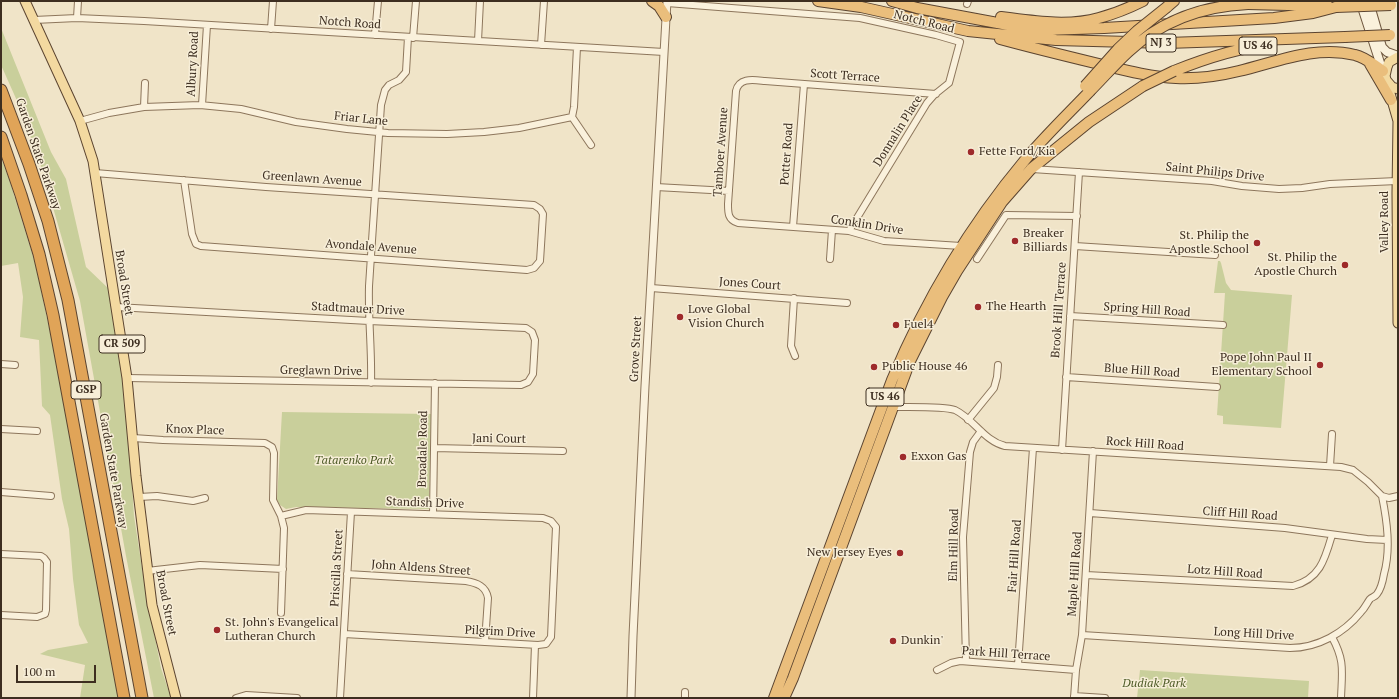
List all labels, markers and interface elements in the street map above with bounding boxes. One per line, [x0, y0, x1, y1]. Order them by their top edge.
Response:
street label: Notch Road [892, 8, 956, 36]
street label: Notch Road [319, 14, 381, 32]
street label: Albury Road [184, 31, 202, 97]
road number: NJ 3 [1146, 34, 1176, 52]
road number: US 46 [1239, 37, 1277, 55]
street label: Scott Terrace [810, 66, 880, 86]
street label: Donnalin Place [870, 93, 926, 169]
street label: Garden State Parkway [12, 96, 64, 212]
street label: Tamboer Avenue [711, 107, 731, 197]
street label: Friar Lane [333, 109, 389, 129]
street label: Potter Road [778, 122, 796, 186]
place label: Fette Ford/Kia [979, 145, 1055, 159]
marker: Fette Ford/Kia [966, 147, 976, 157]
street label: Saint Philips Drive [1165, 160, 1265, 184]
street label: Greenlawn Avenue [262, 168, 362, 190]
street label: Valley Road [1378, 191, 1392, 253]
street label: Conklin Drive [830, 212, 904, 238]
place label: Breaker Billiards [1023, 227, 1067, 255]
place label: St. Philip the Apostle School [1169, 229, 1249, 257]
marker: Breaker Billiards [1010, 236, 1020, 246]
street label: Avondale Avenue [325, 237, 417, 257]
marker: St. Philip the Apostle School [1252, 238, 1262, 248]
street label: Broad Street [112, 249, 136, 317]
place label: St. Philip the Apostle Church [1254, 251, 1337, 279]
marker: St. Philip the Apostle Church [1340, 260, 1350, 270]
street label: Brook Hill Terrace [1048, 261, 1070, 359]
street label: Jones Court [719, 275, 781, 293]
street label: Stadtmauer Drive [311, 299, 405, 319]
place label: The Hearth [986, 300, 1046, 314]
street label: Spring Hill Road [1103, 300, 1191, 320]
marker: The Hearth [973, 302, 983, 312]
place label: Love Global Vision Church [688, 303, 764, 331]
marker: Love Global Vision Church [675, 312, 685, 322]
street label: Grove Street [627, 316, 645, 382]
place label: Fuel4 [904, 318, 933, 332]
marker: Fuel4 [891, 320, 901, 330]
road number: CR 509 [99, 335, 145, 353]
place label: Pope John Paul II Elementary School [1212, 351, 1312, 379]
place label: Public House 46 [882, 360, 967, 374]
marker: Pope John Paul II Elementary School [1315, 360, 1325, 370]
street label: Blue Hill Road [1104, 361, 1180, 381]
marker: Public House 46 [869, 362, 879, 372]
street label: Greglawn Drive [280, 363, 362, 379]
road number: GSP [71, 381, 101, 399]
road number: US 46 [866, 388, 904, 406]
street label: Broadale Road [415, 411, 431, 487]
street label: Garden State Parkway [96, 412, 130, 530]
street label: Knox Place [165, 422, 225, 438]
street label: Jani Court [472, 431, 526, 447]
street label: Rock Hill Road [1106, 434, 1184, 454]
place label: Exxon Gas [911, 450, 966, 464]
marker: Exxon Gas [898, 452, 908, 462]
park label: Tatarenko Park [315, 454, 393, 468]
street label: Standish Drive [386, 494, 464, 512]
street label: Cliff Hill Road [1202, 504, 1278, 524]
street label: Elm Hill Road [946, 508, 962, 582]
street label: Fair Hill Road [1005, 519, 1025, 593]
street label: Priscilla Street [328, 529, 346, 607]
street label: Maple Hill Road [1065, 531, 1085, 617]
place label: New Jersey Eyes [807, 546, 892, 560]
marker: New Jersey Eyes [895, 548, 905, 558]
street label: John Aldens Street [371, 557, 471, 579]
street label: Lotz Hill Road [1187, 562, 1263, 582]
street label: Broad Street [153, 569, 179, 637]
place label: St. John's Evangelical Lutheran Church [225, 616, 339, 644]
street label: Pilgrim Drive [464, 623, 536, 641]
marker: St. John's Evangelical Lutheran Church [212, 625, 222, 635]
street label: Long Hill Drive [1213, 625, 1295, 643]
place label: Dunkin' [901, 634, 943, 648]
marker: Dunkin' [888, 636, 898, 646]
street label: Park Hill Terrace [961, 644, 1051, 664]
scale bar [18, 657, 98, 683]
text: 100 m [23, 664, 55, 679]
park label: Dudiak Park [1122, 677, 1186, 691]

